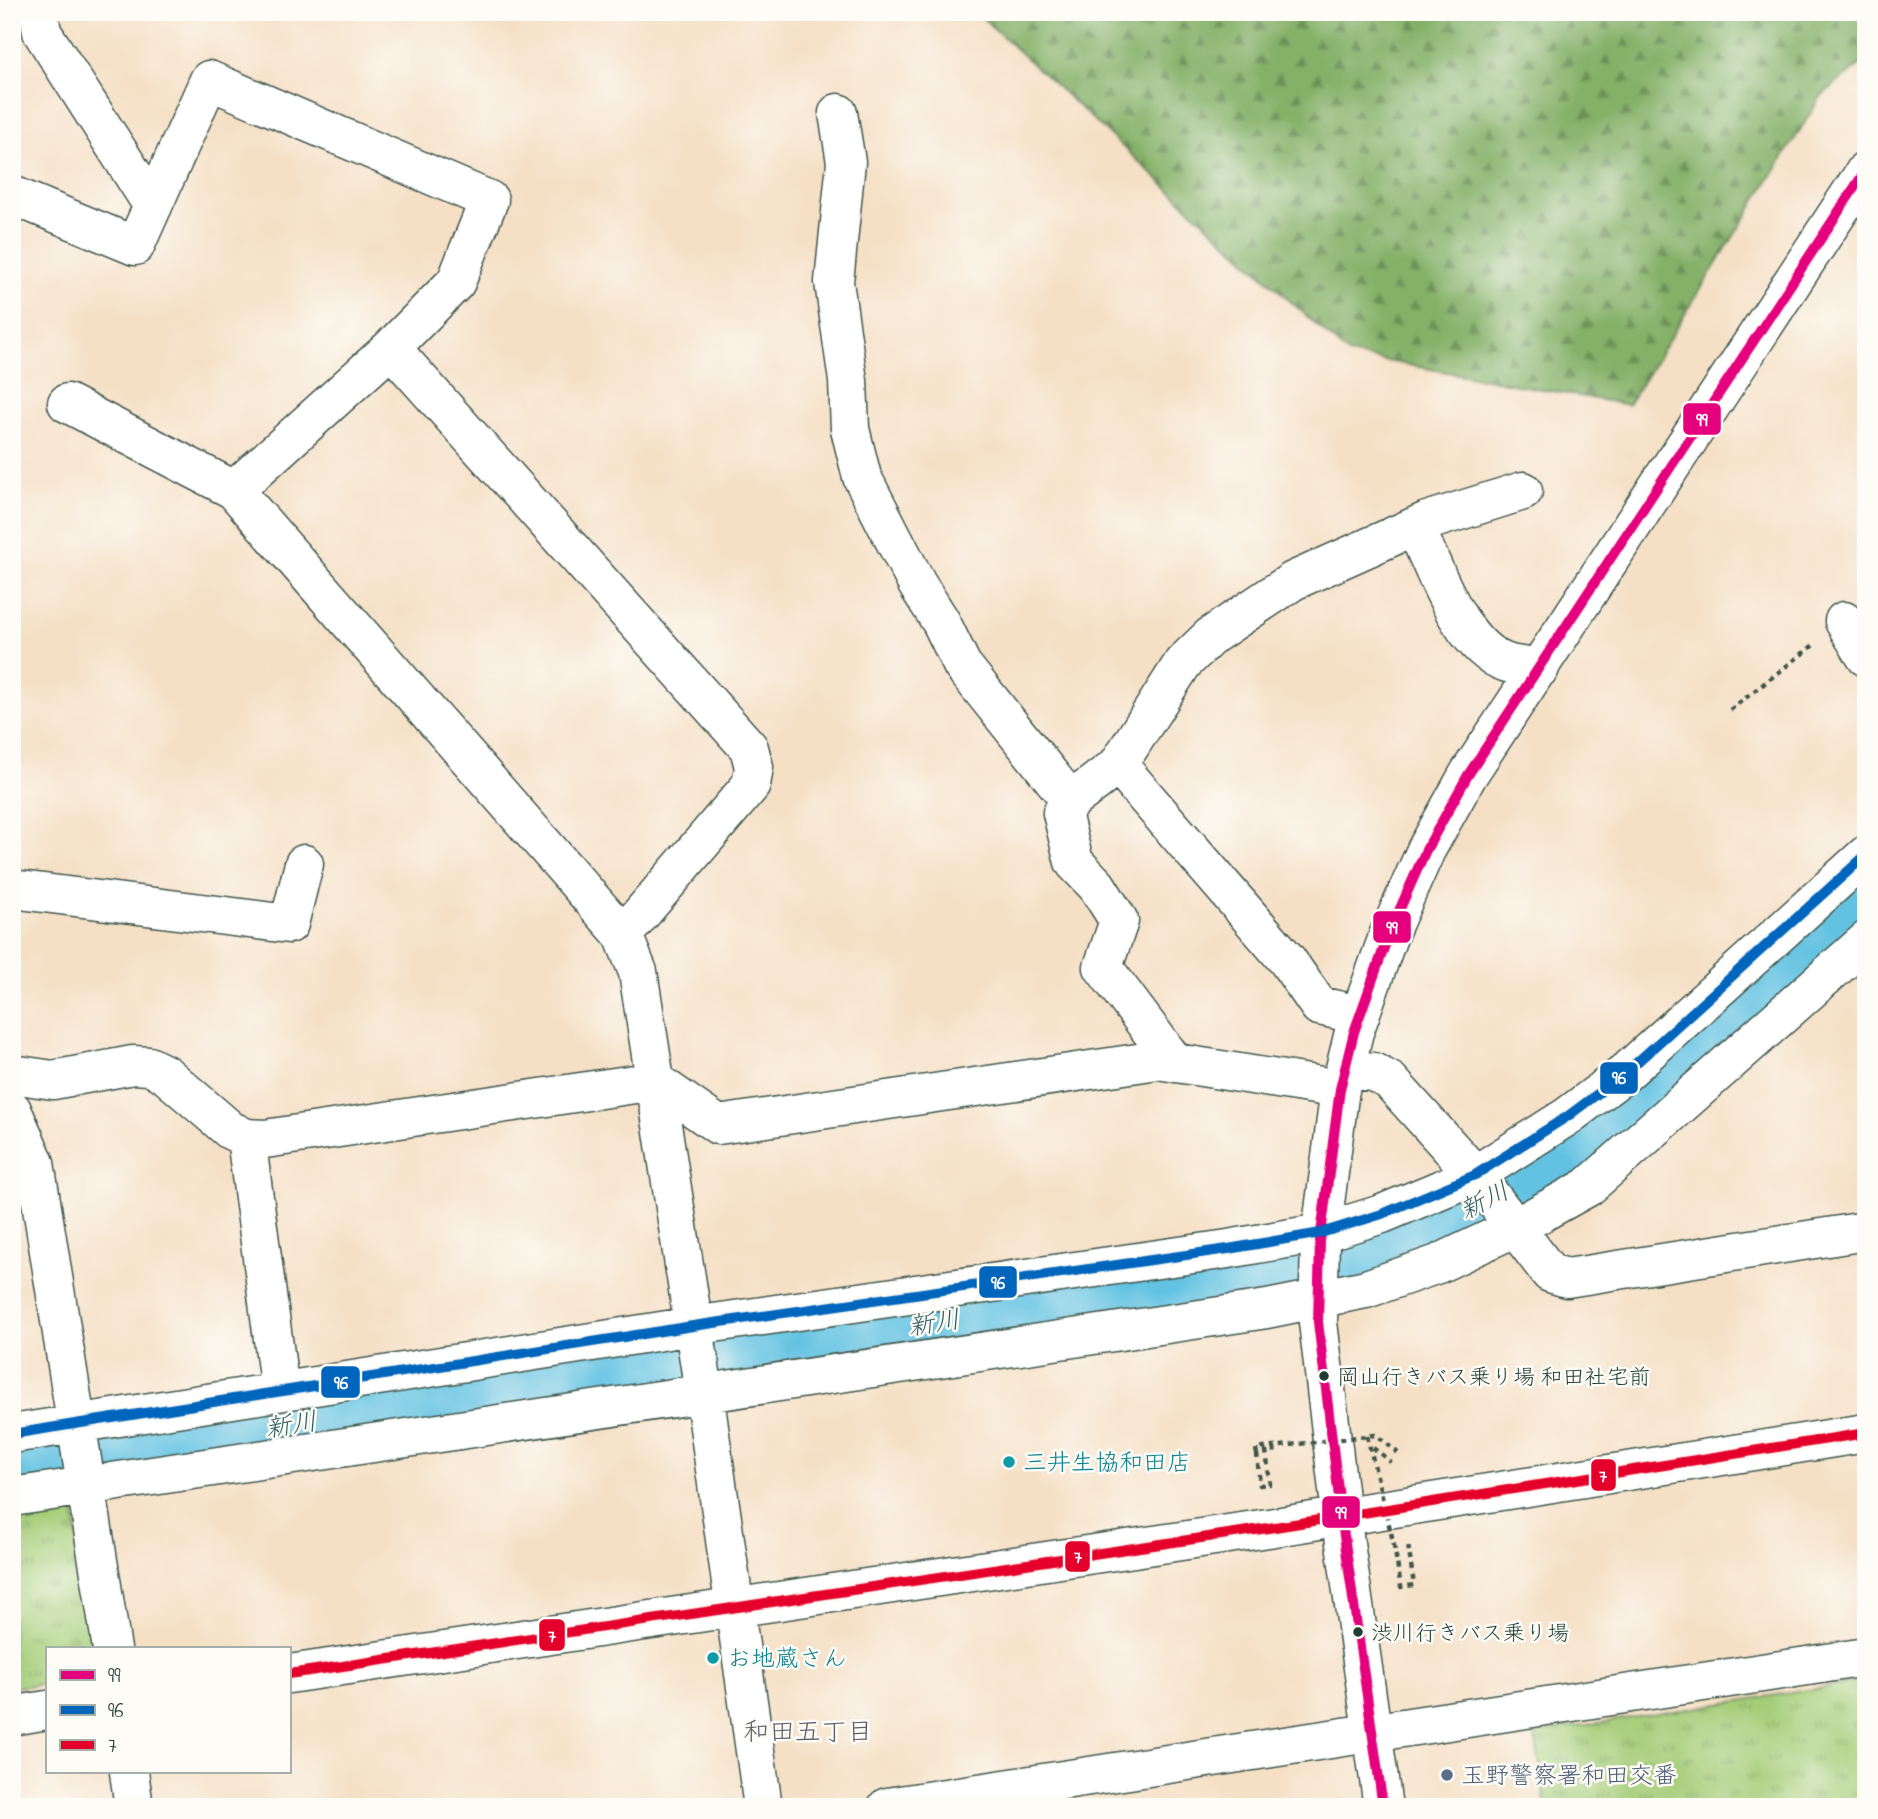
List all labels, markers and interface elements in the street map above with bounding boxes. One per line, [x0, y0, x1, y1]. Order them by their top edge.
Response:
line badge: 99 [1682, 402, 1722, 436]
text: 99 [1695, 408, 1708, 435]
line badge: 99 [1372, 910, 1412, 944]
text: 99 [1385, 916, 1398, 943]
line badge: 96 [1599, 1061, 1639, 1095]
text: 96 [1611, 1066, 1627, 1093]
water label: 新川 [1454, 1174, 1517, 1231]
line badge: 96 [978, 1265, 1018, 1299]
text: 96 [990, 1271, 1006, 1298]
water label: 新川 [906, 1302, 963, 1348]
place label: 岡山行きバス乗り場 和田社宅前 [1337, 1363, 1651, 1395]
line badge: 96 [320, 1365, 361, 1399]
marker: 岡山行きバス乗り場 和田社宅前 [1317, 1369, 1331, 1383]
text: 96 [333, 1371, 349, 1398]
water label: 新川 [263, 1404, 320, 1450]
place label: 三井生協和田店 [1023, 1447, 1191, 1482]
marker: 三井生協和田店 [1001, 1454, 1017, 1470]
line badge: 7 [1590, 1458, 1617, 1492]
text: 7 [1599, 1464, 1607, 1491]
line badge: 99 [1321, 1495, 1361, 1529]
text: 99 [1334, 1501, 1347, 1528]
line badge: 7 [1064, 1540, 1091, 1573]
text: 7 [1074, 1545, 1082, 1572]
line badge: 7 [538, 1618, 566, 1652]
place label: 渋川行きバス乗り場 [1371, 1619, 1569, 1651]
text: 7 [548, 1624, 556, 1651]
marker: 渋川行きバス乗り場 [1351, 1625, 1365, 1639]
place label: お地蔵さん [727, 1643, 847, 1678]
legend [46, 1647, 290, 1773]
marker: お地蔵さん [705, 1650, 721, 1666]
text: 99 [108, 1662, 121, 1692]
text: 96 [108, 1697, 124, 1727]
district label: 和田五丁目 [743, 1715, 873, 1753]
text: 7 [108, 1732, 117, 1762]
place label: 玉野警察署和田交番 [1461, 1760, 1677, 1795]
marker: 玉野警察署和田交番 [1439, 1767, 1455, 1783]

